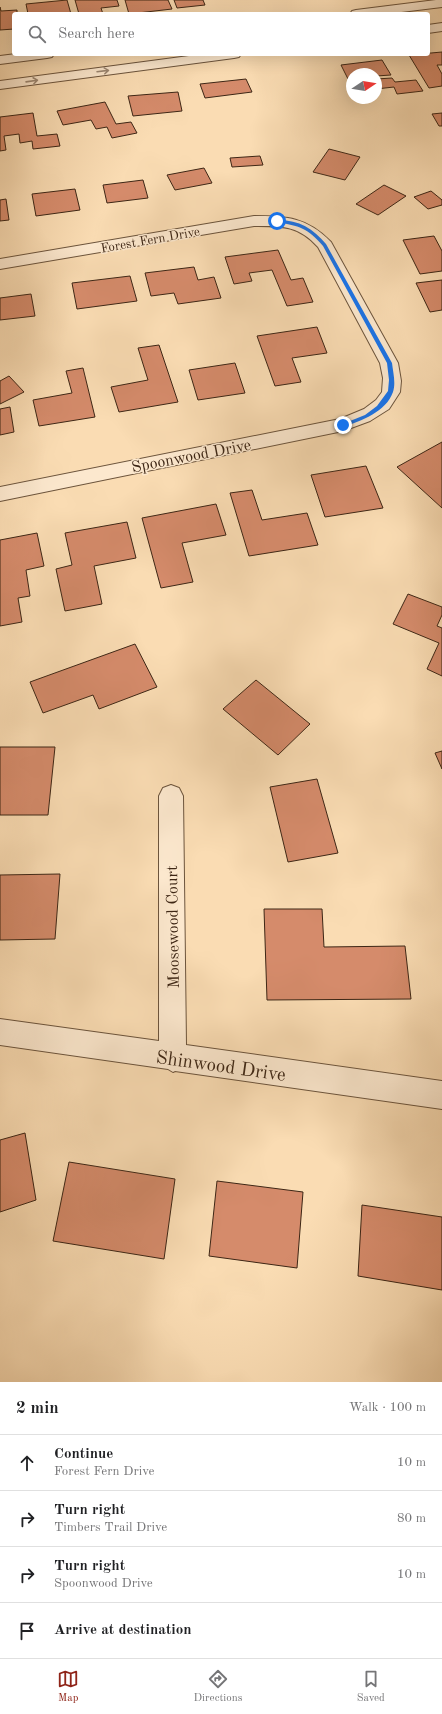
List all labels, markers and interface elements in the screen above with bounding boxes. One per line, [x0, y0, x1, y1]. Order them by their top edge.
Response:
search box [12, 12, 430, 56]
icon: search [26, 23, 48, 45]
text: Search here [58, 27, 135, 42]
one-way arrow [96, 67, 109, 75]
north arrow [346, 68, 382, 104]
one-way arrow [25, 77, 38, 84]
route start [268, 212, 286, 230]
street label: Forest Fern Drive [100, 225, 201, 256]
route end [334, 416, 352, 434]
street label: Spoonwood Drive [130, 438, 253, 476]
street label: Moosewood Court [165, 865, 183, 989]
street label: Shinwood Drive [154, 1049, 287, 1086]
text: 2 min [16, 1400, 59, 1417]
text: Walk · 100 m [349, 1401, 426, 1414]
text: Continue [54, 1447, 113, 1462]
icon: ahead [16, 1452, 38, 1474]
text: 10 m [397, 1456, 426, 1469]
text: Forest Fern Drive [54, 1465, 155, 1478]
text: Turn right [54, 1503, 125, 1518]
icon: right [16, 1508, 38, 1530]
text: 80 m [397, 1512, 426, 1525]
text: Timbers Trail Drive [54, 1521, 167, 1534]
text: Turn right [54, 1559, 125, 1574]
icon: right [16, 1564, 38, 1586]
text: 10 m [397, 1568, 426, 1581]
text: Spoonwood Drive [54, 1577, 153, 1590]
icon: arrive [16, 1620, 38, 1642]
text: Arrive at destination [54, 1623, 192, 1638]
tab: Map [57, 1668, 79, 1706]
tab: Directions [194, 1668, 242, 1706]
tab: Saved [357, 1668, 385, 1706]

